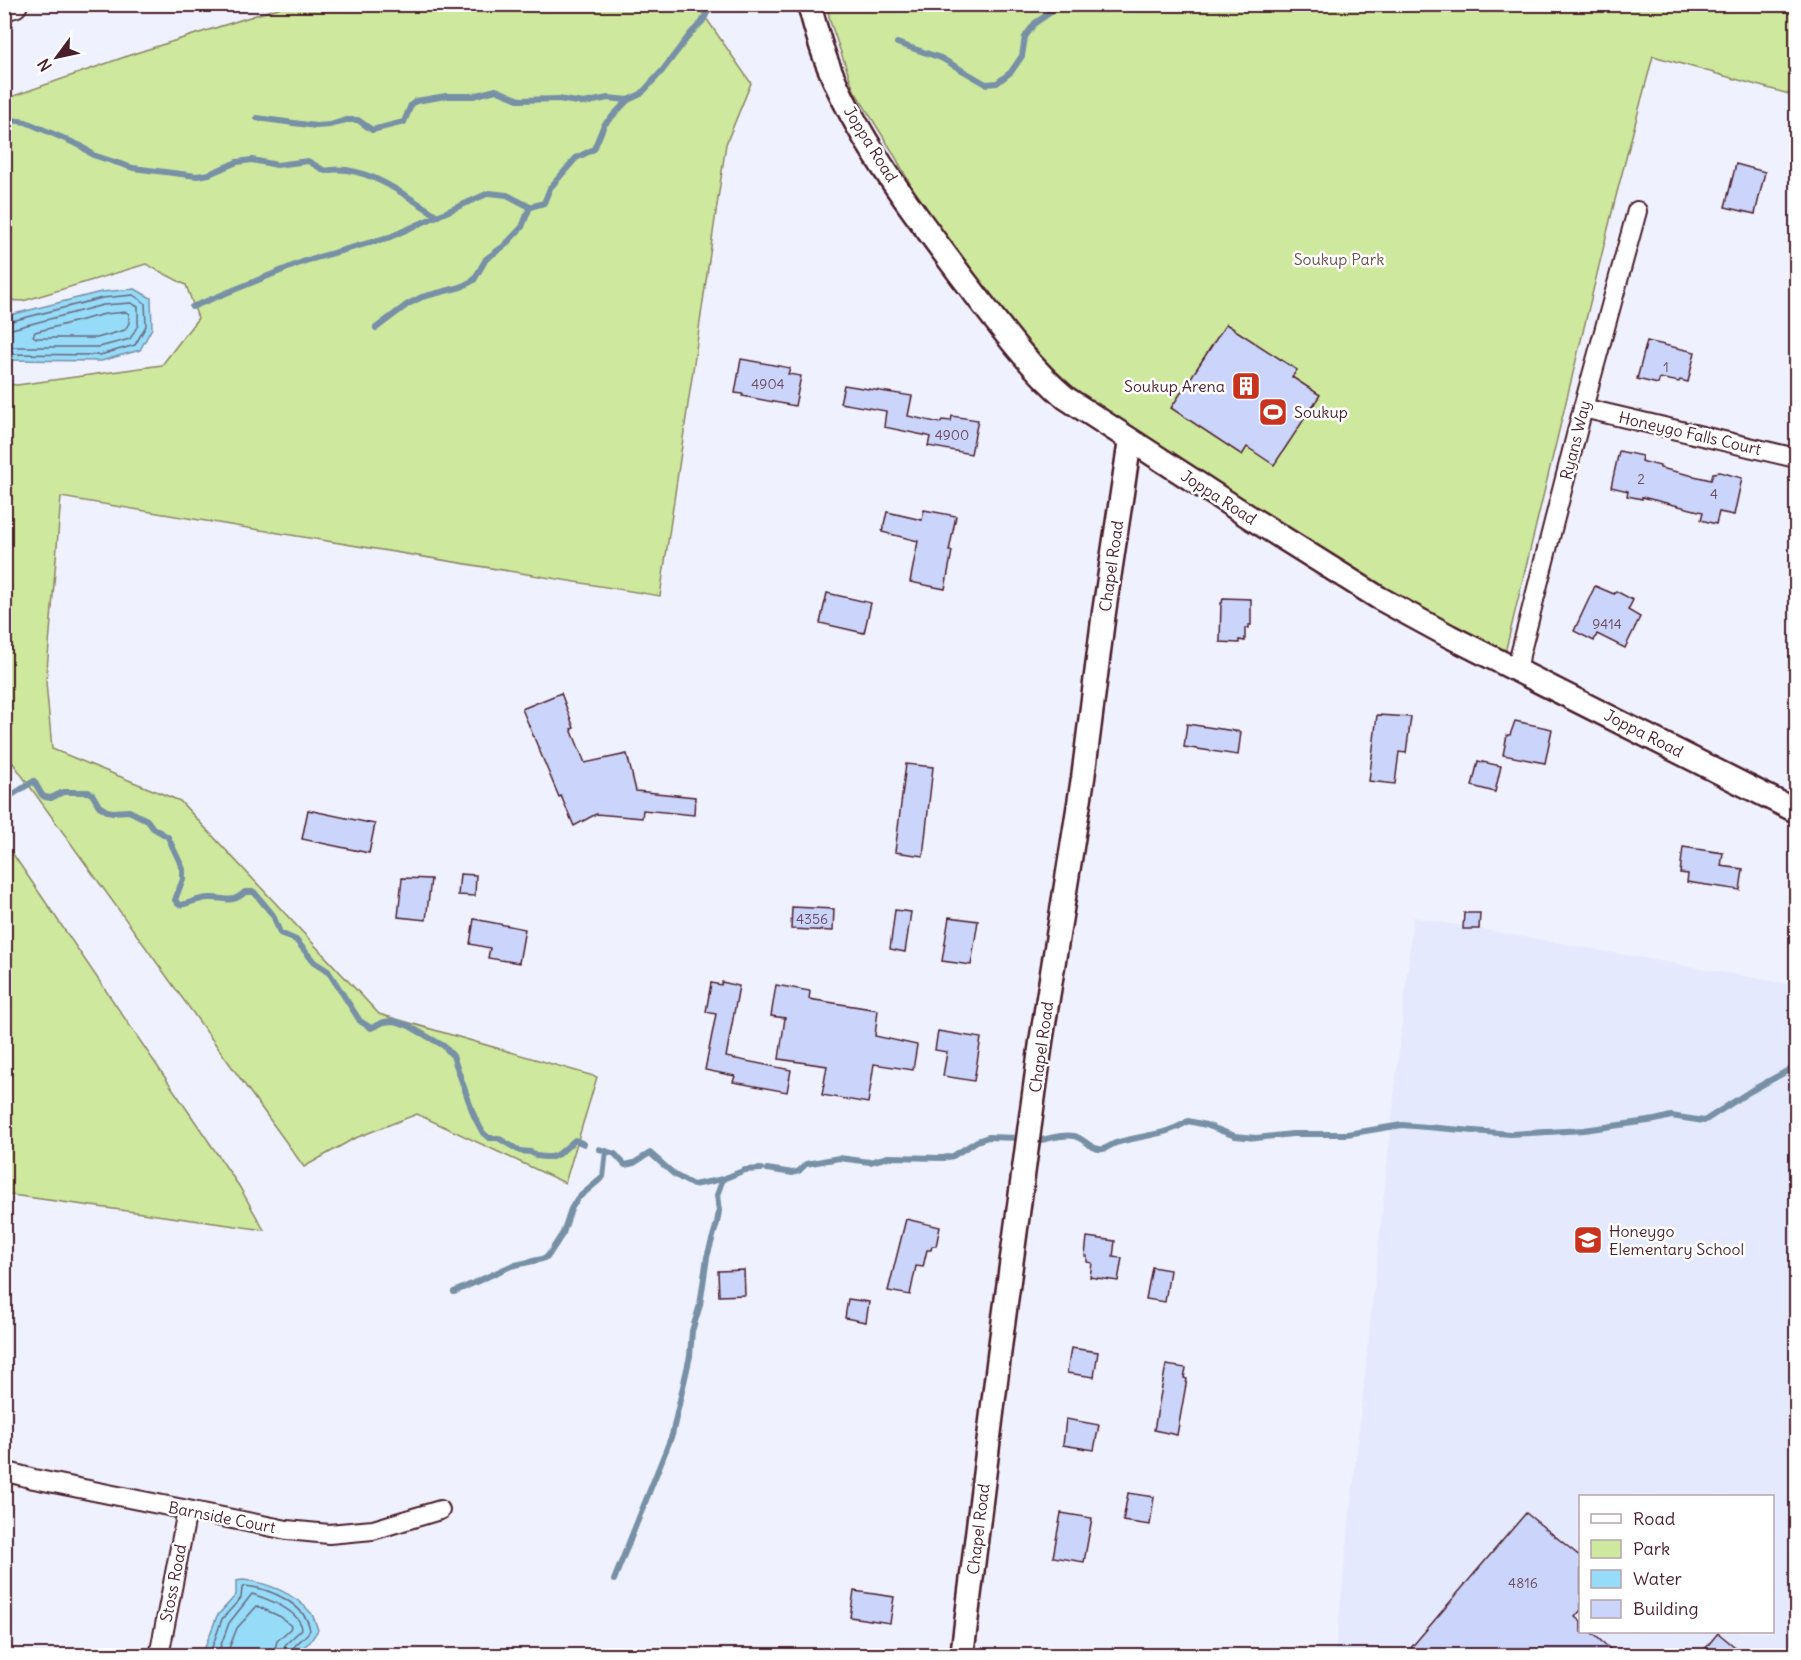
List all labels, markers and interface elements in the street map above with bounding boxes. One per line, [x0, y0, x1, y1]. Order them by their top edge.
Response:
north arrow [27, 27, 87, 87]
text: N [33, 55, 56, 75]
street label: Joppa Road [840, 102, 902, 186]
park label: Soukup Park [1294, 249, 1384, 269]
house number: 1 [1663, 358, 1669, 376]
building icon: Soukup Arena [1230, 370, 1262, 402]
house number: 4904 [751, 375, 785, 393]
place label: Soukup Arena [1124, 376, 1225, 396]
sports icon: Soukup [1257, 396, 1289, 428]
street label: Ryans Way [1556, 398, 1594, 482]
place label: Soukup [1294, 402, 1348, 422]
street label: Honeygo Falls Court [1617, 407, 1764, 459]
house number: 4900 [935, 426, 969, 444]
street label: Joppa Road [1178, 465, 1260, 529]
house number: 2 [1637, 470, 1645, 488]
house number: 4 [1710, 485, 1718, 503]
street label: Chapel Road [1095, 519, 1127, 613]
house number: 9414 [1592, 615, 1622, 633]
street label: Joppa Road [1601, 705, 1687, 761]
house number: 4356 [796, 910, 828, 928]
street label: Chapel Road [1025, 1000, 1057, 1094]
place label: Honeygo Elementary School [1609, 1221, 1744, 1259]
school or university icon: Honeygo Elementary School [1572, 1224, 1604, 1256]
street label: Chapel Road [962, 1482, 994, 1576]
legend [1579, 1495, 1774, 1633]
street label: Barnside Court [167, 1497, 278, 1537]
text: Road [1633, 1507, 1676, 1530]
text: Park [1633, 1537, 1670, 1560]
street label: Stoss Road [156, 1542, 190, 1624]
text: Water [1633, 1567, 1683, 1590]
house number: 4816 [1508, 1574, 1538, 1592]
text: Building [1633, 1597, 1698, 1620]

